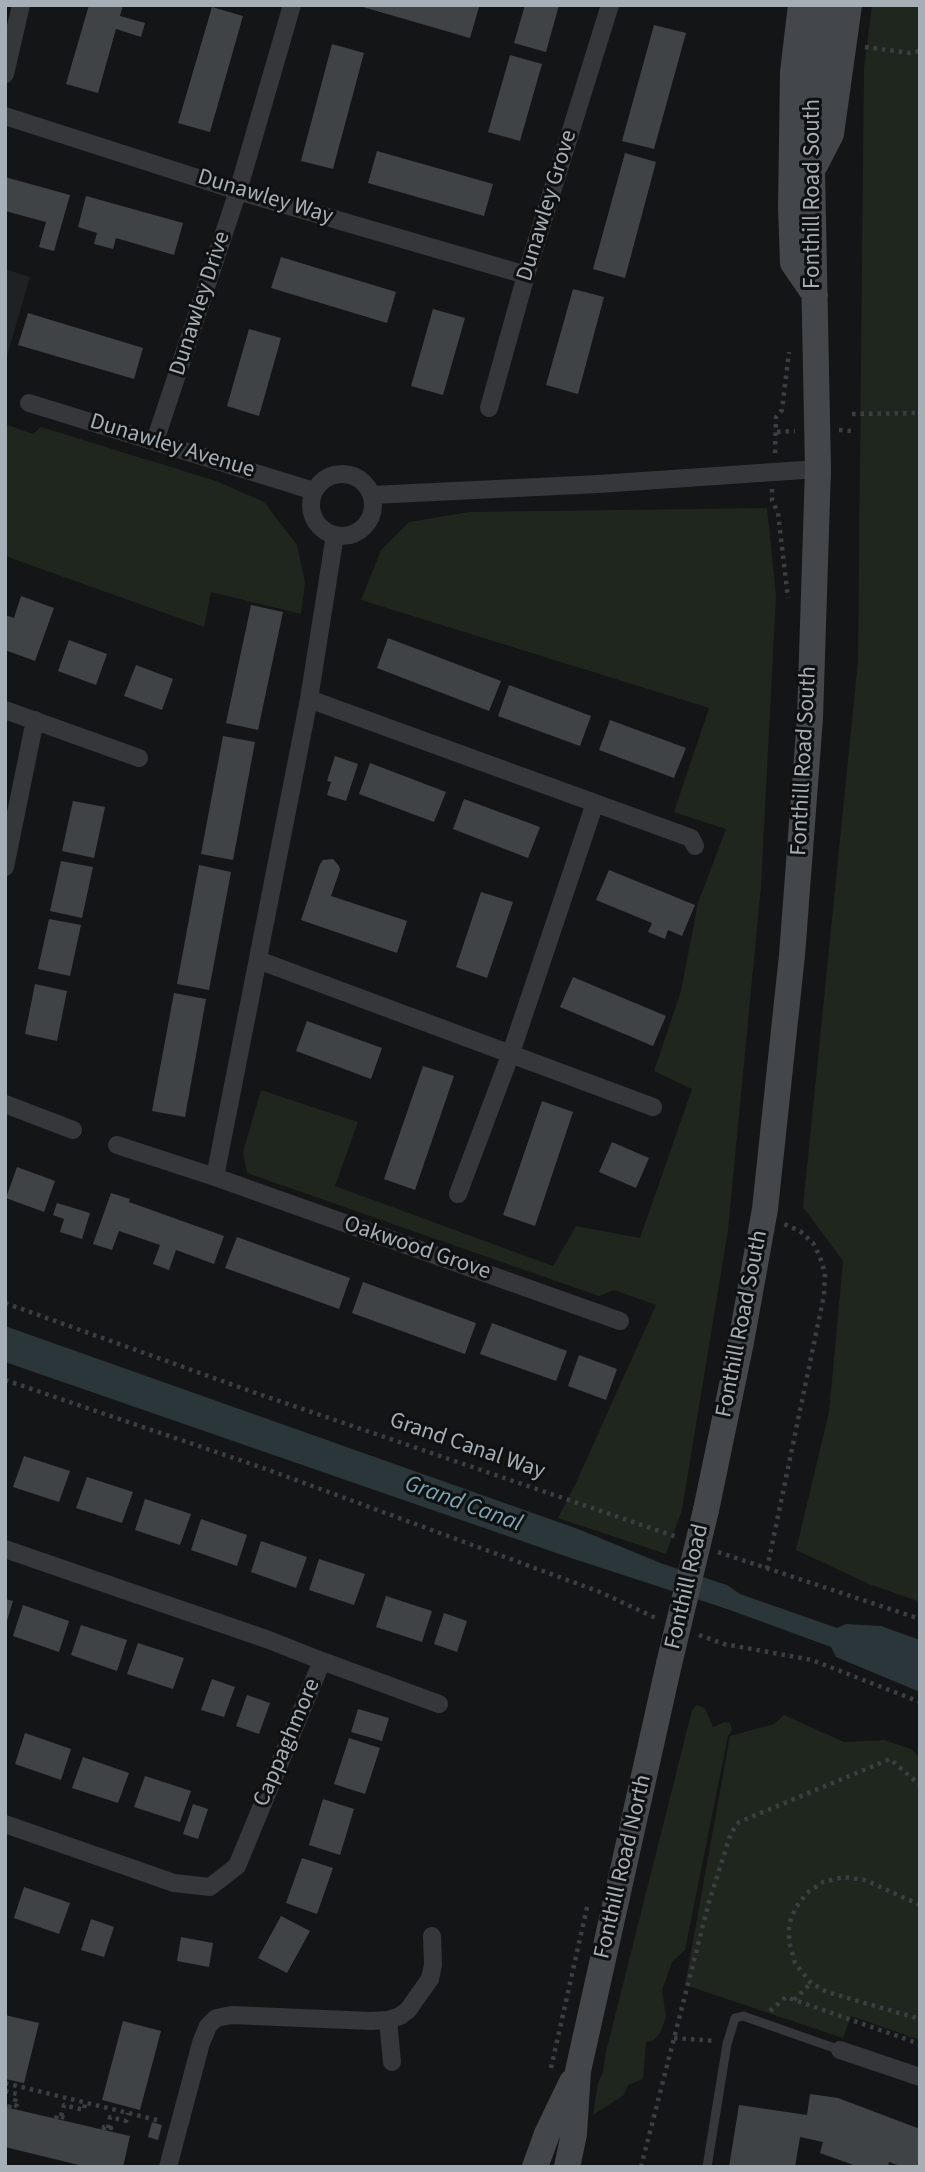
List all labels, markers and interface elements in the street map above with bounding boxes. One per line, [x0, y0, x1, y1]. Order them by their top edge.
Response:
street label: Fonthill Road South [800, 99, 828, 289]
street label: Dunawley Grove [512, 127, 584, 285]
street label: Dunawley Way [194, 164, 336, 232]
street label: Dunawley Drive [165, 228, 237, 380]
street label: Dunawley Avenue [86, 409, 258, 485]
street label: Fonthill Road South [786, 665, 824, 857]
street label: Oakwood Grove [340, 1211, 494, 1287]
street label: Fonthill Road South [711, 1228, 775, 1420]
street label: Grand Canal Way [386, 1407, 548, 1487]
water label: Grand Canal [400, 1470, 526, 1540]
street label: Fonthill Road [660, 1522, 716, 1652]
street label: Cappaghmore [249, 1675, 327, 1811]
street label: Fonthill Road North [589, 1772, 659, 1962]

